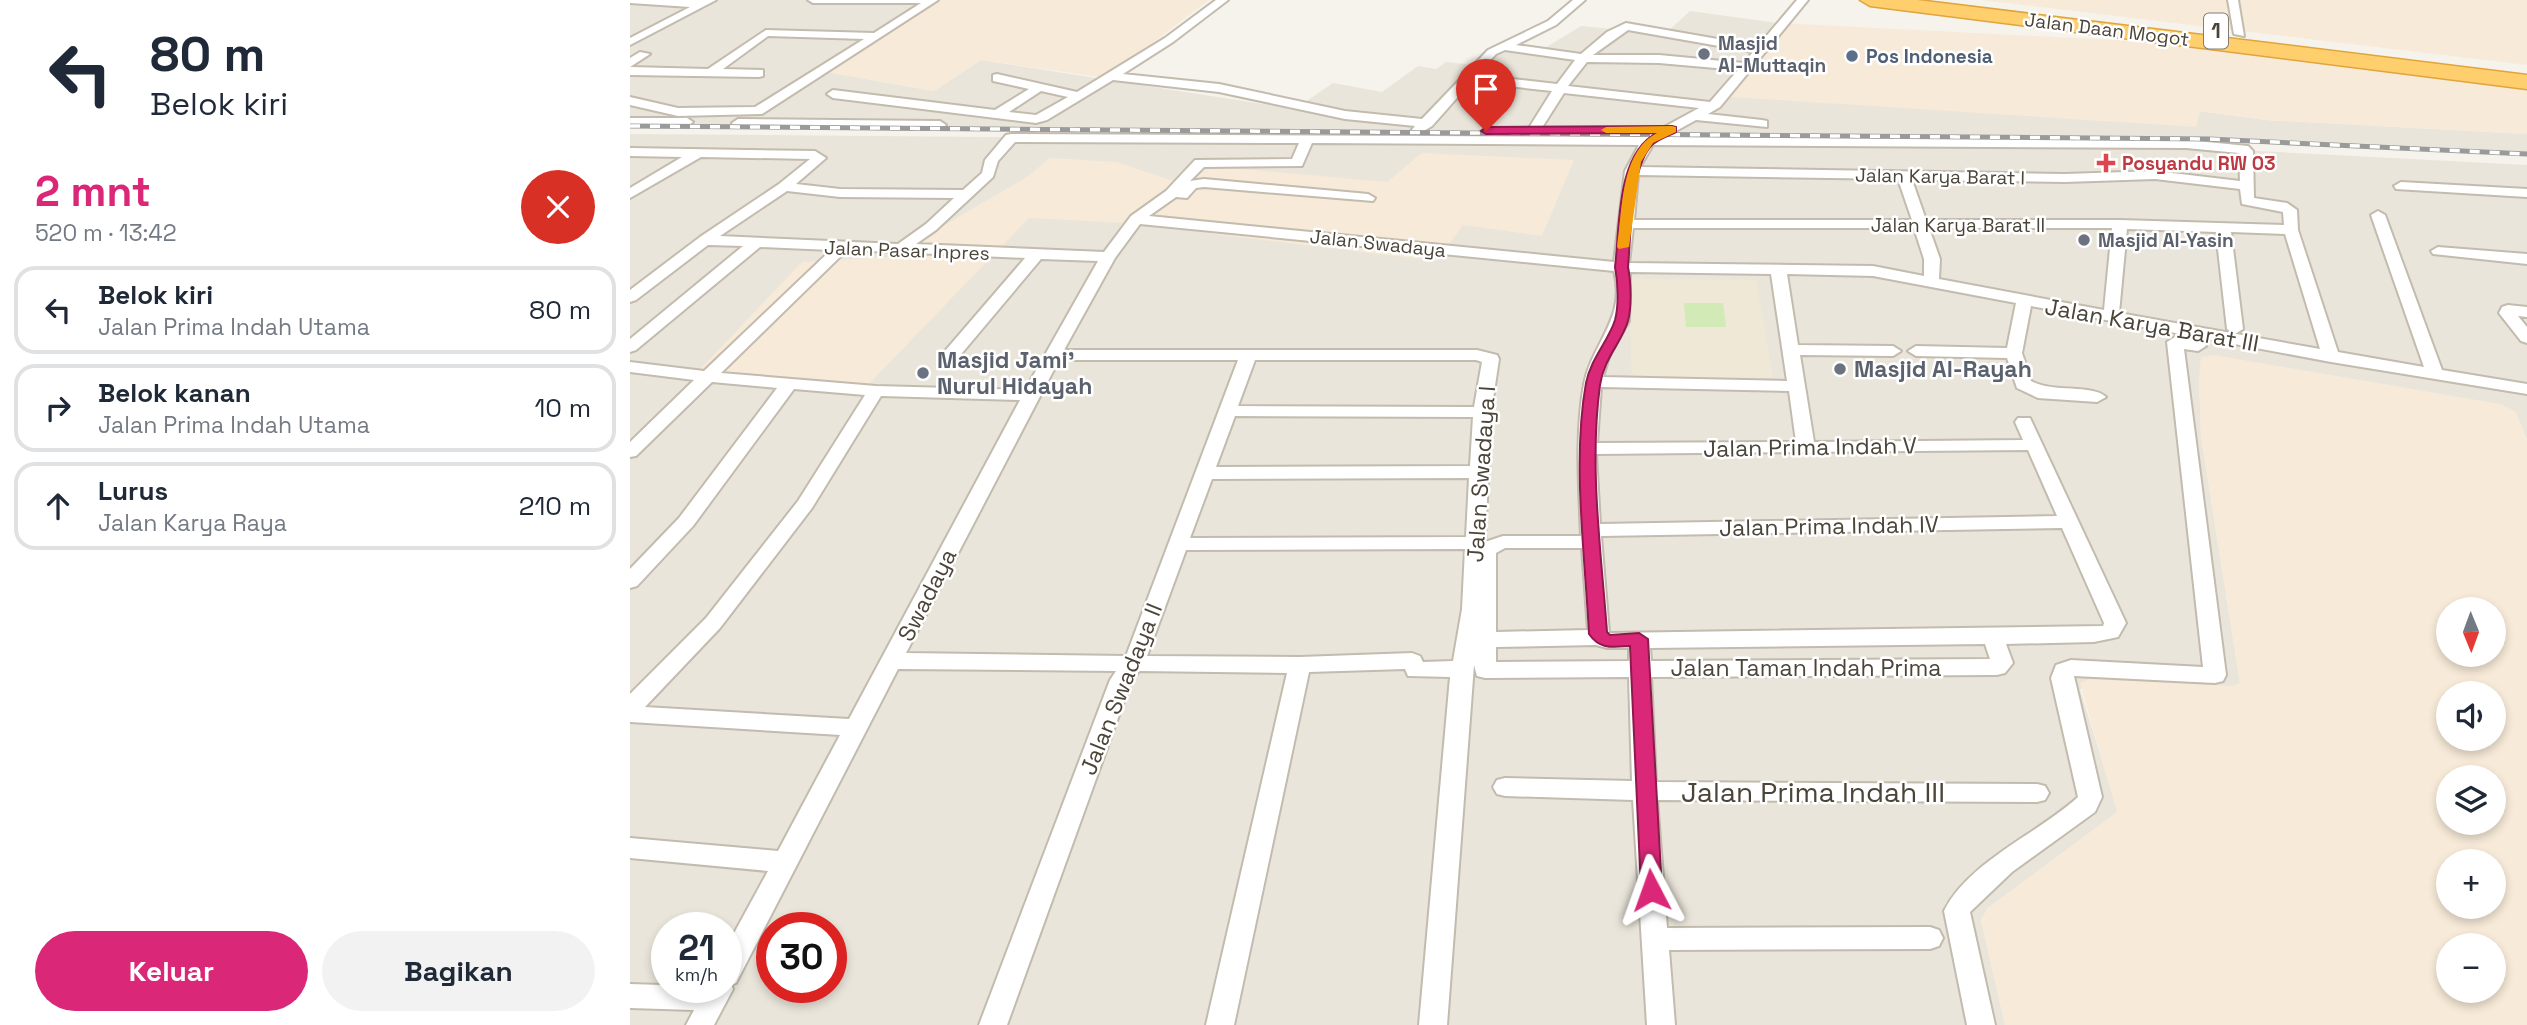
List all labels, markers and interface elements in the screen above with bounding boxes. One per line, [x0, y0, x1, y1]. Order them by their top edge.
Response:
street label: Jalan Daan Mogot [2023, 7, 2191, 52]
road number: 1 [2204, 14, 2228, 48]
text: 80 m [150, 23, 265, 85]
icon: left [35, 28, 126, 119]
place label: Masjid Al-Muttaqin [1718, 31, 1826, 78]
place label: Pos Indonesia [1866, 44, 1993, 69]
marker: Masjid Al-Muttaqin [1696, 46, 1712, 62]
marker: Pos Indonesia [1844, 48, 1860, 64]
pin [1456, 59, 1516, 131]
icon: arrive [1467, 70, 1505, 108]
text: Belok kiri [150, 84, 288, 124]
place label: Posyandu RW 03 [2122, 151, 2276, 176]
marker: Posyandu RW 03 [2096, 153, 2116, 173]
street label: Jalan Karya Barat I [1855, 163, 2025, 190]
text: 2 mnt [35, 165, 151, 218]
button: close [521, 170, 595, 244]
street label: Jalan Karya Barat II [1871, 213, 2045, 238]
text: 520 m · 13:42 [35, 218, 177, 248]
street label: Jalan Swadaya [1309, 224, 1447, 263]
place label: Masjid Al-Yasin [2098, 228, 2234, 253]
marker: Masjid Al-Yasin [2076, 232, 2092, 248]
street label: Jalan Pasar Inpres [824, 235, 990, 266]
text: Belok kiri [98, 278, 213, 312]
icon: left [39, 291, 77, 329]
street label: Jalan Karya Barat III [2043, 291, 2261, 359]
text: 80 m [529, 293, 591, 327]
text: Jalan Prima Indah Utama [98, 312, 370, 342]
place label: Masjid Jami' Nurul Hidayah [937, 345, 1092, 401]
place label: Masjid Al-Rayah [1854, 354, 2032, 384]
marker: Masjid Al-Rayah [1832, 361, 1848, 377]
marker: Masjid Jami' Nurul Hidayah [915, 365, 931, 381]
text: Belok kanan [98, 376, 251, 410]
street label: Jalan Swadaya I [1460, 385, 1502, 563]
icon: right [39, 389, 77, 427]
text: 10 m [534, 391, 591, 425]
text: Jalan Prima Indah Utama [98, 410, 370, 440]
street label: Jalan Prima Indah V [1703, 430, 1917, 464]
text: Lurus [98, 474, 168, 508]
icon: ahead [39, 487, 77, 525]
text: 210 m [519, 489, 591, 523]
text: Jalan Karya Raya [98, 508, 287, 538]
street label: Jalan Prima Indah IV [1719, 509, 1939, 543]
street label: Swadaya [891, 544, 963, 646]
north arrow [2436, 597, 2506, 667]
map controls [2436, 597, 2506, 1003]
street label: Jalan Swadaya II [1073, 599, 1169, 779]
street label: Jalan Taman Indah Prima [1670, 653, 1942, 683]
button: sound [2436, 681, 2506, 751]
button: layers [2436, 765, 2506, 835]
street label: Jalan Prima Indah III [1681, 774, 1945, 810]
button: + [2436, 849, 2506, 919]
position arrow [1614, 853, 1688, 927]
speed limit sign: 30 [756, 912, 847, 1003]
text: 21 [678, 926, 715, 970]
button: Keluar [35, 931, 308, 1011]
button: Bagikan [322, 931, 595, 1011]
button: − [2436, 933, 2506, 1003]
text: km/h [675, 963, 718, 986]

